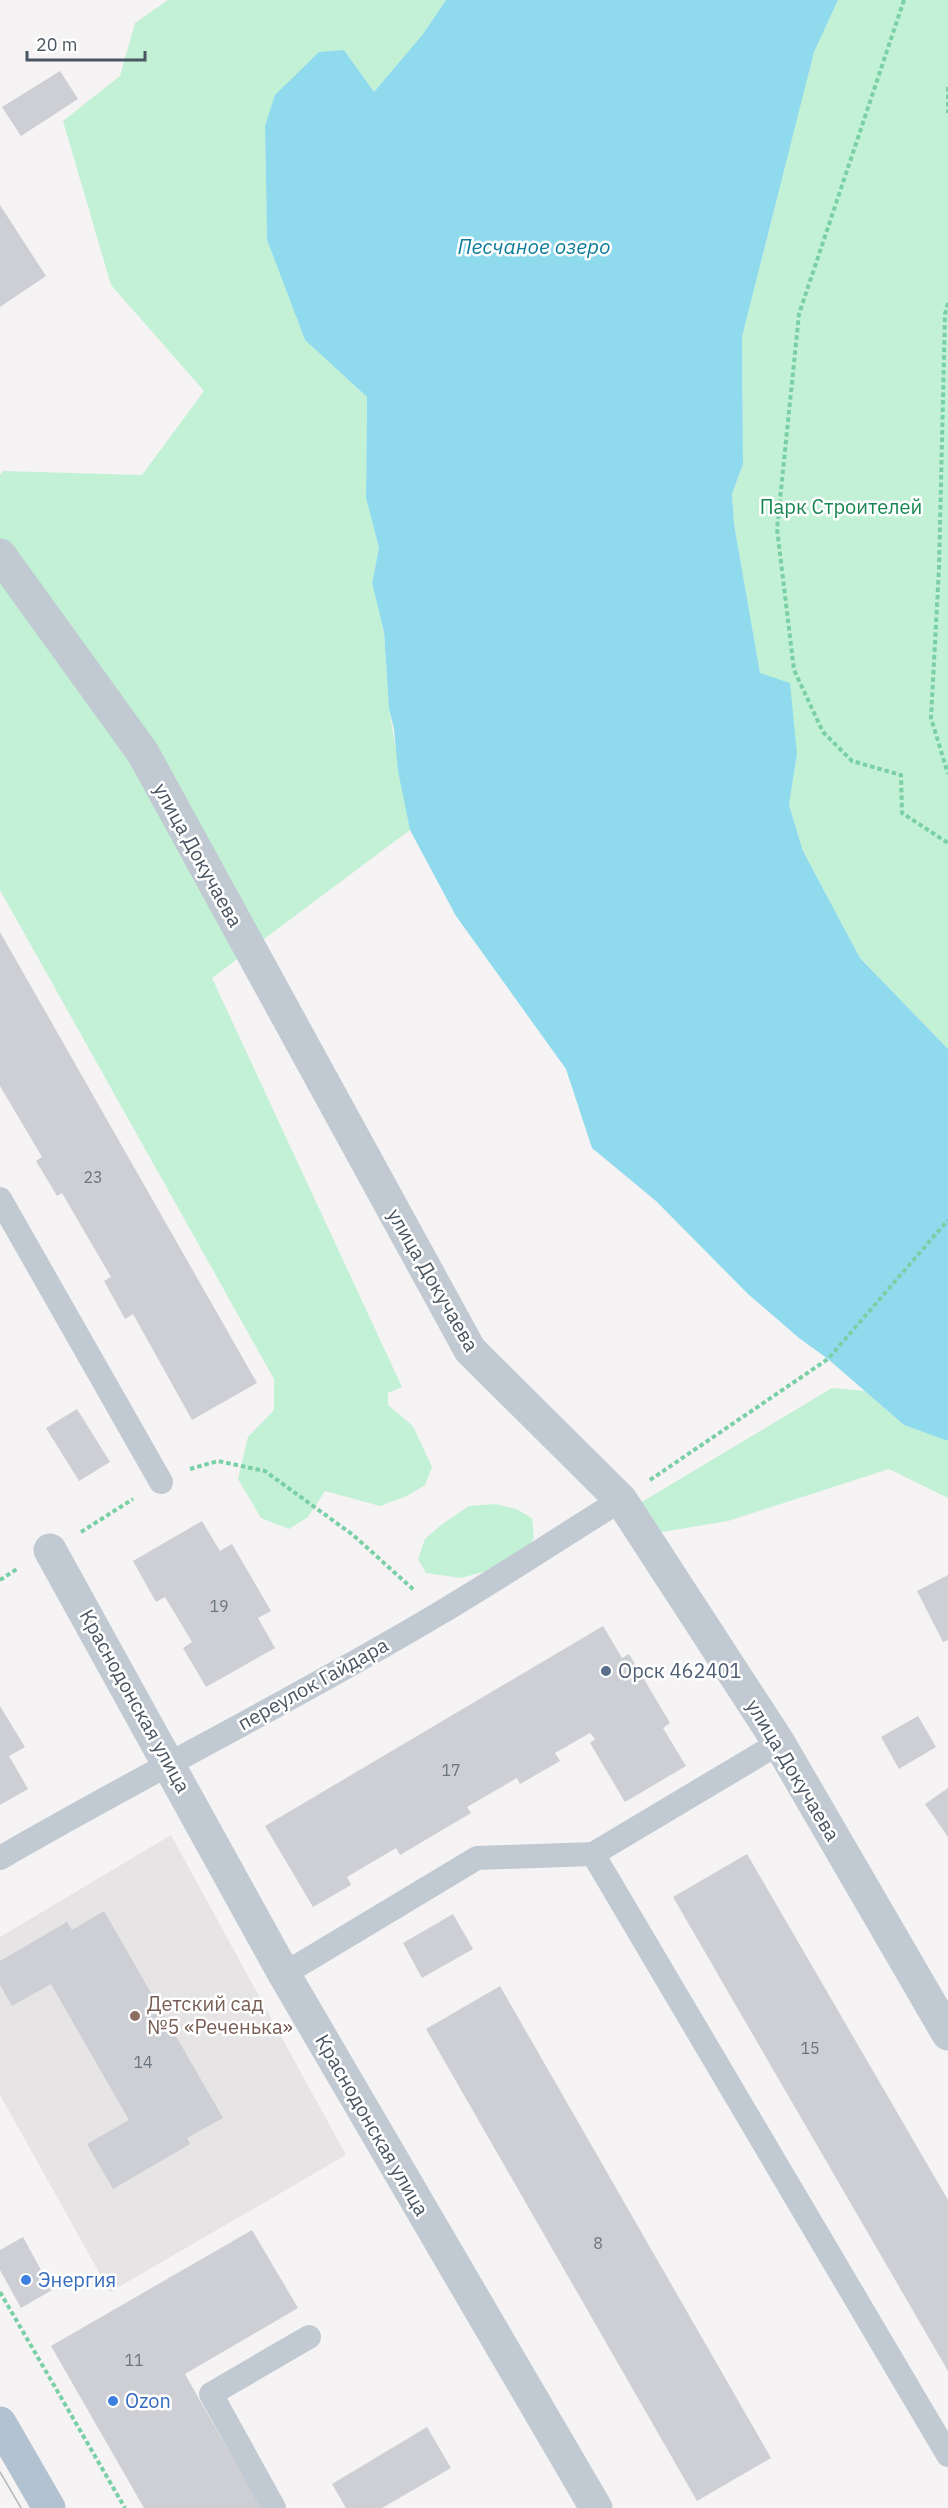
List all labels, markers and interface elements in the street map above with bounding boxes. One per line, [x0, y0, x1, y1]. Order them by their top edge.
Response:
scale bar [27, 24, 146, 62]
text: 20 m [36, 33, 78, 56]
water label: Песчаное озеро [457, 232, 611, 260]
park label: Парк Строителей [760, 493, 922, 520]
street label: улица Докучаева [148, 778, 249, 932]
house number: 23 [83, 1167, 103, 1187]
street label: улица Докучаева [382, 1203, 486, 1356]
house number: 19 [209, 1596, 229, 1616]
street label: Краснодонская улица [74, 1604, 197, 1798]
street label: переулок Гайдара [233, 1631, 393, 1736]
place label: Орск 462401 [618, 1657, 742, 1684]
marker: Орск 462401 [599, 1664, 613, 1678]
street label: улица Докучаева [740, 1694, 847, 1846]
house number: 17 [441, 1760, 461, 1780]
place label: Детский сад №5 «Реченька» [147, 1990, 293, 2040]
marker: Детский сад №5 «Реченька» [128, 2009, 142, 2023]
street label: Краснодонская улица [309, 2029, 436, 2221]
house number: 15 [800, 2038, 820, 2058]
house number: 14 [133, 2052, 153, 2072]
house number: 8 [593, 2233, 603, 2253]
place label: Энергия [38, 2266, 116, 2293]
marker: Энергия [19, 2273, 33, 2287]
house number: 11 [124, 2350, 144, 2370]
place label: Ozon [125, 2387, 171, 2414]
marker: Ozon [106, 2394, 120, 2408]

